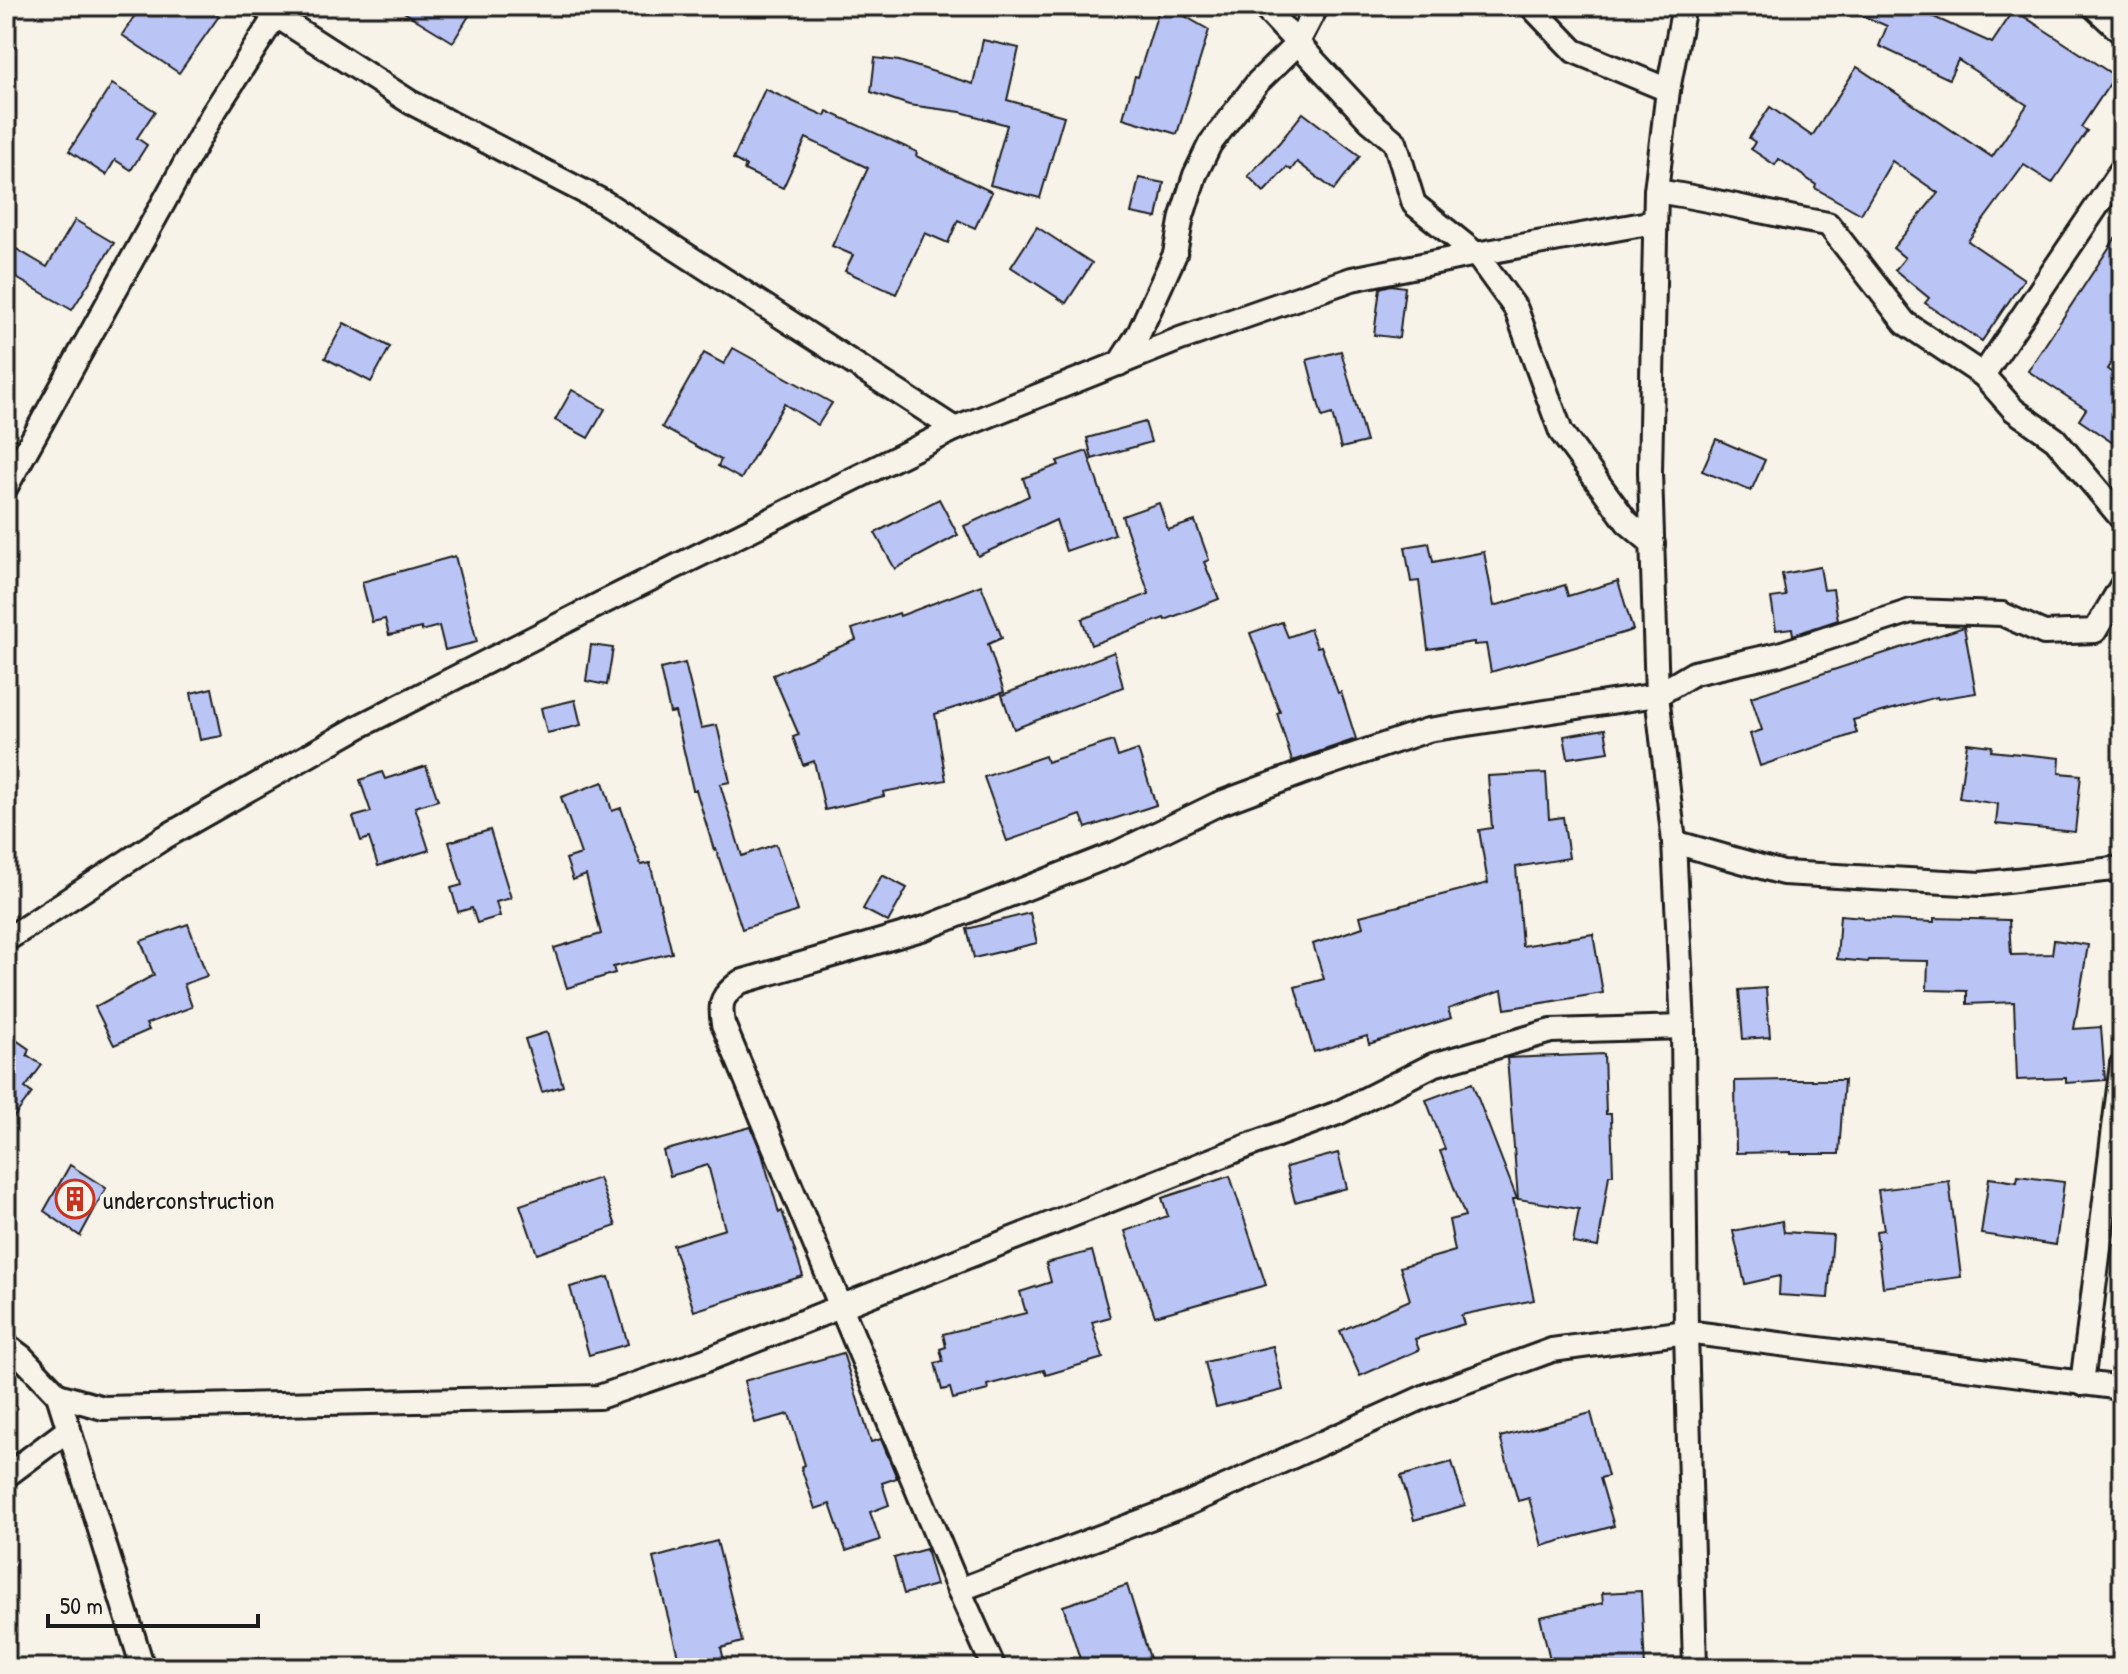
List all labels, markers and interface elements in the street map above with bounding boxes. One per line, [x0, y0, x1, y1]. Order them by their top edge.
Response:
building icon: underconstruction [54, 1178, 96, 1220]
place label: underconstruction [103, 1182, 274, 1217]
scale bar [48, 1578, 258, 1628]
text: 50 m [60, 1589, 103, 1621]

